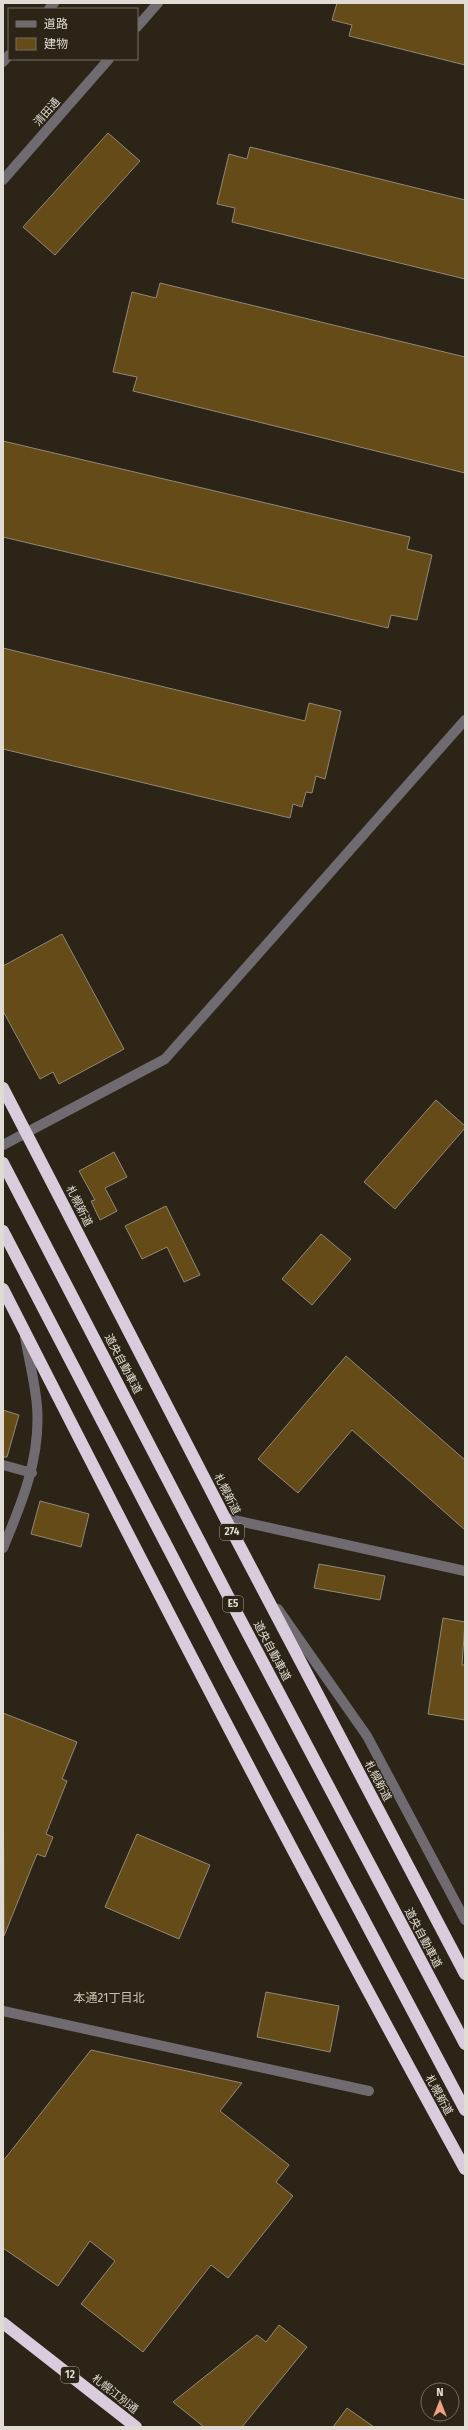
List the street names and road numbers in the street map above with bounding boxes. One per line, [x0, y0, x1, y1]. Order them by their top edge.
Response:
street label: 清田通 [31, 95, 63, 129]
street label: 札幌新道 [63, 1183, 95, 1229]
street label: 道央自動車道 [102, 1332, 144, 1396]
street label: 札幌新道 [211, 1471, 243, 1517]
road number: 274 [220, 1524, 244, 1540]
road number: E5 [223, 1596, 243, 1612]
street label: 道央自動車道 [251, 1619, 293, 1683]
street label: 札幌新道 [362, 1759, 394, 1803]
street label: 道央自動車道 [402, 1906, 444, 1970]
street label: 札幌新道 [423, 2073, 455, 2117]
road number: 12 [61, 2367, 79, 2383]
street label: 札幌江別通 [89, 2372, 141, 2416]

